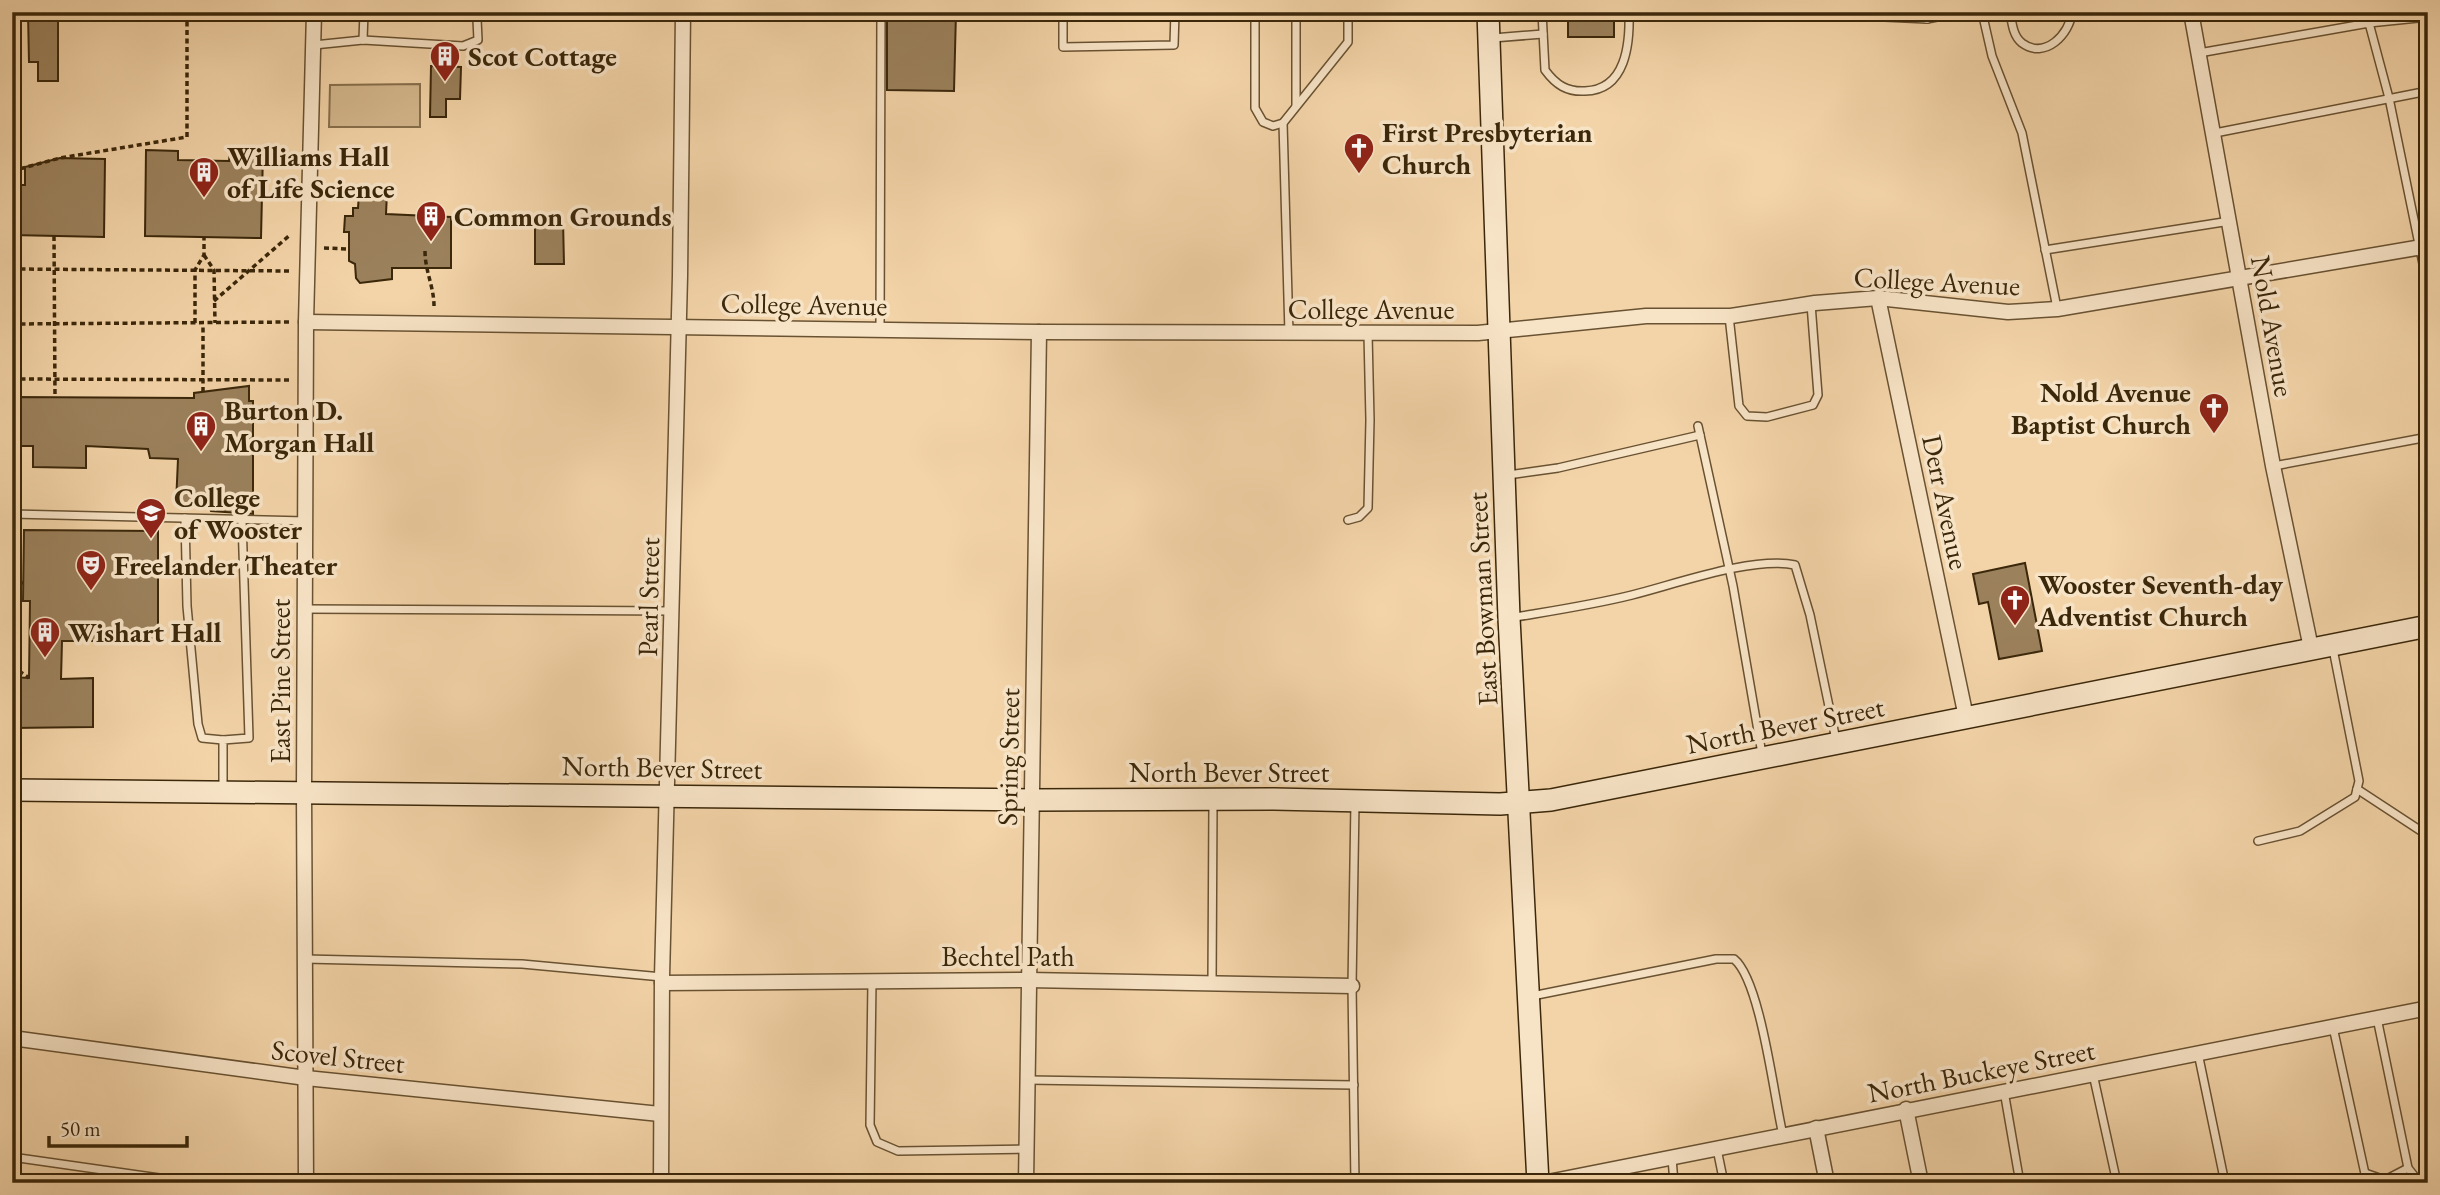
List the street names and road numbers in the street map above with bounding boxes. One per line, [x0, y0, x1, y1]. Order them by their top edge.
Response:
street label: Nold Avenue [2243, 253, 2303, 399]
street label: College Avenue [1853, 259, 2021, 303]
street label: College Avenue [720, 285, 888, 323]
street label: College Avenue [1288, 291, 1454, 327]
street label: Derr Avenue [1914, 431, 1978, 573]
street label: East Bowman Street [1458, 491, 1506, 707]
street label: Pearl Street [629, 537, 667, 657]
street label: East Pine Street [262, 598, 298, 763]
street label: Spring Street [989, 688, 1027, 826]
street label: North Bever Street [1683, 688, 1887, 762]
street label: North Bever Street [561, 747, 763, 787]
street label: North Bever Street [1129, 754, 1329, 790]
street label: Bechtel Path [941, 938, 1075, 974]
street label: Scovel Street [270, 1031, 407, 1081]
street label: North Buckeye Street [1864, 1031, 2098, 1111]

